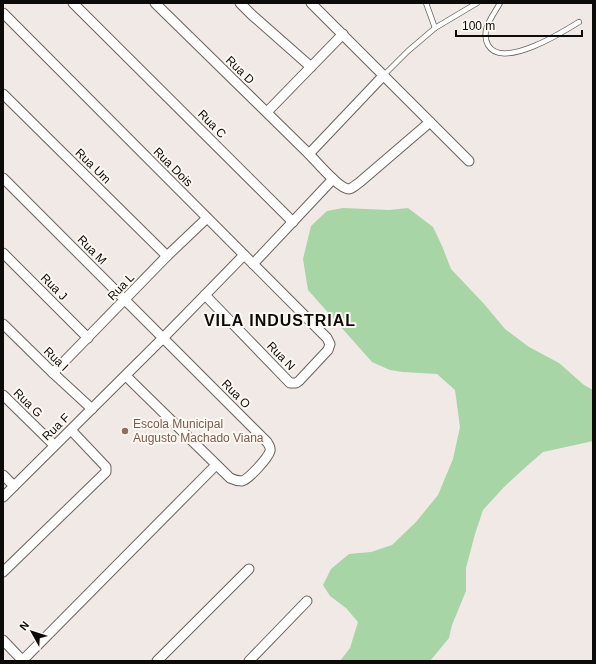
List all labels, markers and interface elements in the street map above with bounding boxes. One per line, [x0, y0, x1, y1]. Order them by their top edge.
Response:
scale bar [456, 12, 582, 38]
text: 100 m [462, 19, 495, 33]
street label: Rua D [223, 53, 257, 87]
street label: Rua C [195, 107, 229, 141]
street label: Rua Dois [151, 145, 195, 189]
street label: Rua Um [72, 146, 114, 186]
street label: Rua M [75, 233, 109, 267]
street label: Rua L [105, 270, 137, 303]
street label: Rua J [38, 271, 70, 303]
district label: VILA INDUSTRIAL [204, 312, 356, 329]
street label: Rua N [264, 339, 298, 373]
street label: Rua I [41, 344, 71, 374]
street label: Rua O [219, 377, 253, 411]
street label: Rua G [11, 386, 45, 420]
street label: Rua F [39, 411, 73, 443]
place label: Escola Municipal Augusto Machado Viana [133, 417, 264, 445]
marker: Escola Municipal Augusto Machado Viana [120, 426, 130, 436]
north arrow [12, 612, 52, 652]
text: N [17, 619, 31, 633]

